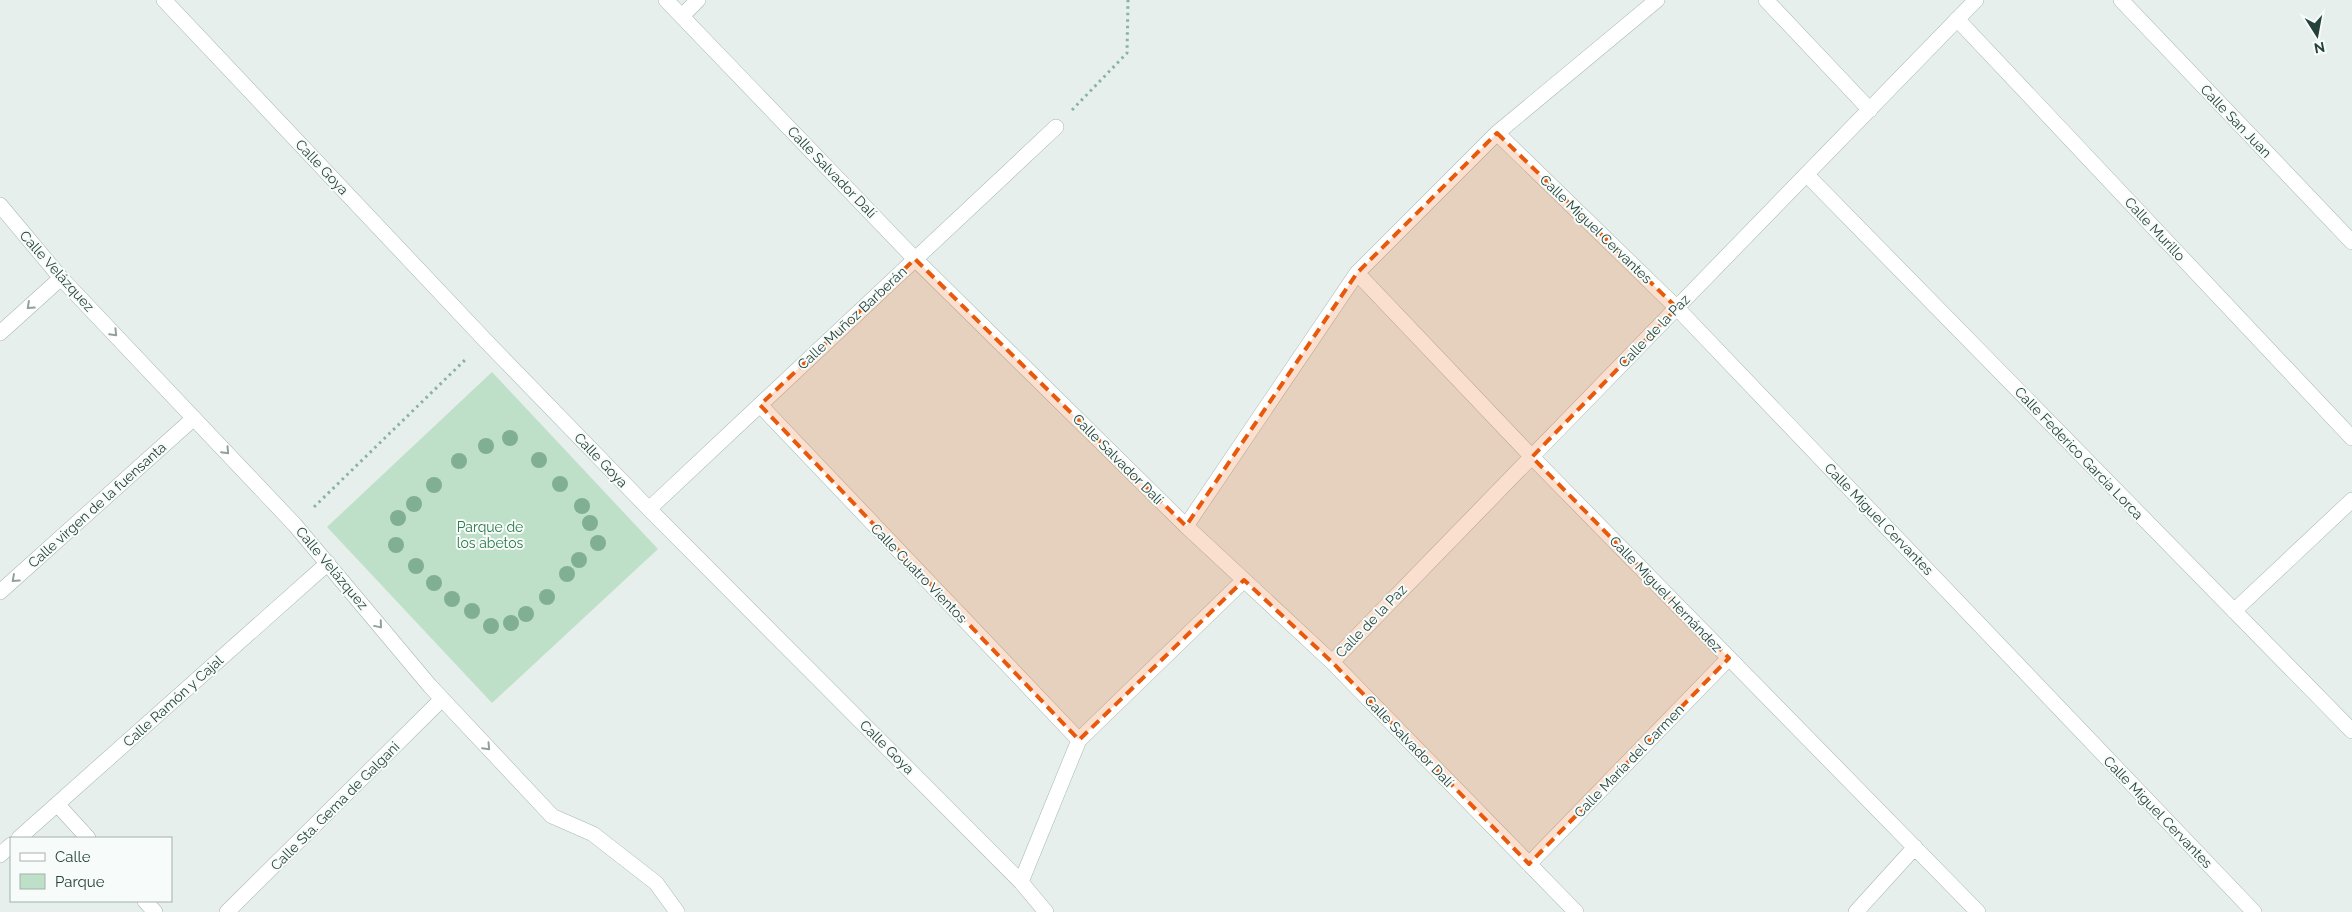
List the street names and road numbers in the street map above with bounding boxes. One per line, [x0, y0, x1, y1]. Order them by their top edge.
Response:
street label: Calle San Juan [2197, 81, 2275, 161]
street label: Calle Salvador Dalí [784, 123, 880, 222]
street label: Calle Goya [292, 136, 352, 198]
street label: Calle Miguel Cervantes [1537, 171, 1655, 287]
street label: Calle Murillo [2121, 194, 2189, 264]
street label: Calle Velázquez [17, 227, 98, 315]
street label: Calle Muñoz Barberán [794, 263, 910, 373]
street label: Calle de la Paz [1615, 291, 1693, 371]
street label: Calle Federico García Lorca [2012, 384, 2146, 522]
street label: Calle Salvador Dalí [1070, 411, 1167, 508]
street label: Calle Goya [571, 429, 631, 491]
street label: Calle virgen de la fuensanta [25, 439, 169, 571]
street label: Calle Miguel Cervantes [1821, 460, 1937, 578]
street label: Calle Cuatro Vientos [868, 520, 971, 626]
street label: Calle Velázquez [293, 523, 371, 613]
street label: Calle Miguel Hernández [1606, 533, 1726, 655]
street label: Calle de la Paz [1332, 581, 1410, 661]
street label: Calle Ramón y Cajal [120, 652, 226, 750]
street label: Calle Salvador Dalí [1361, 692, 1457, 791]
street label: Calle María del Carmen [1571, 701, 1687, 821]
street label: Calle Goya [857, 717, 917, 777]
street label: Calle Sta. Gema de Galgani [267, 738, 403, 874]
street label: Calle Miguel Cervantes [2100, 753, 2216, 871]

